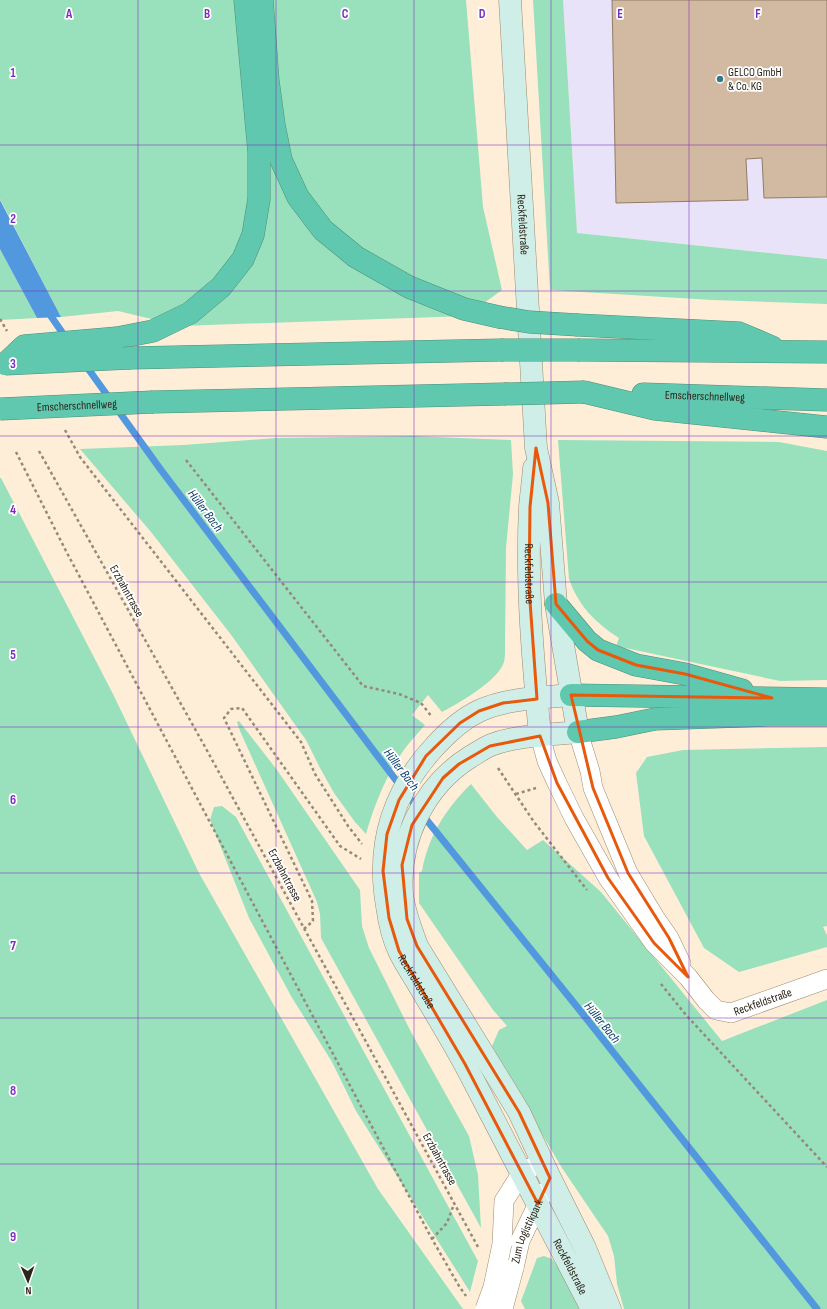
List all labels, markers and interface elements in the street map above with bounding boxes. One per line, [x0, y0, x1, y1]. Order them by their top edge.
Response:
text: A [65, 6, 73, 22]
text: B [204, 6, 210, 22]
text: C [342, 6, 349, 22]
text: D [479, 6, 486, 22]
text: E [617, 6, 623, 22]
text: F [755, 6, 761, 22]
text: 1 [10, 65, 16, 81]
place label: GELCO GmbH & Co. KG [728, 65, 782, 94]
marker: GELCO GmbH & Co. KG [715, 74, 725, 84]
street label: Reckfeldstraße [513, 194, 532, 256]
text: 2 [10, 211, 16, 227]
text: 3 [10, 356, 16, 372]
street label: Emscherschnellweg [665, 388, 745, 405]
street label: Emscherschnellweg [37, 397, 117, 415]
water label: Hüller Bach [184, 486, 227, 535]
text: 4 [10, 502, 16, 518]
street label: Reckfeldstraße [521, 543, 537, 605]
street label: Erzbahntrasse [106, 562, 147, 620]
text: 5 [10, 647, 16, 663]
water label: Hüller Bach [380, 745, 423, 794]
text: 6 [10, 792, 16, 808]
street label: Erzbahntrasse [264, 846, 305, 904]
text: 7 [10, 938, 16, 954]
street label: Reckfeldstraße [394, 952, 438, 1012]
street label: Reckfeldstraße [732, 985, 794, 1019]
water label: Hüller Bach [581, 999, 624, 1047]
text: 8 [10, 1083, 16, 1099]
street label: Erzbahntrasse [419, 1130, 460, 1188]
street label: Zum Logistikpark [508, 1197, 547, 1265]
text: 9 [10, 1229, 16, 1245]
street label: Reckfeldstraße [549, 1236, 590, 1297]
north arrow [8, 1261, 48, 1301]
text: N [25, 1284, 31, 1297]

